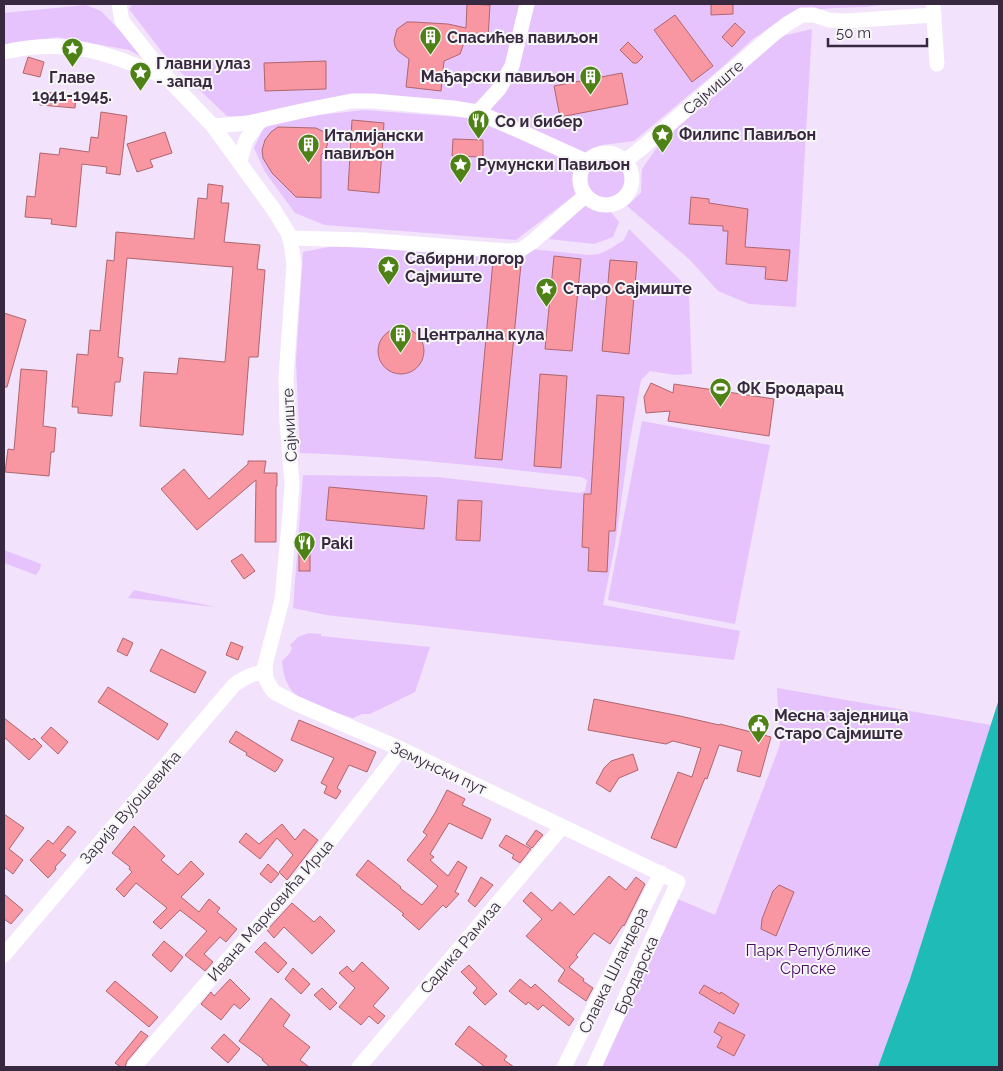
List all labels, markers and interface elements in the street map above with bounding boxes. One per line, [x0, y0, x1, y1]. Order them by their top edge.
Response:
scale bar [828, 15, 927, 47]
text: 50 m [836, 24, 871, 42]
building icon: Спасићев павиљон [419, 25, 443, 56]
place label: Спасићев павиљон [447, 28, 598, 47]
place icon: Главе 1941-1945. [60, 36, 84, 67]
place label: Главни улаз - запад [156, 54, 251, 91]
street label: Сајмиште [679, 56, 747, 119]
place icon: Главни улаз - запад [128, 60, 152, 91]
building icon: Мађарски павиљон [579, 64, 603, 95]
place label: Мађарски павиљон [421, 67, 575, 86]
place label: Главе 1941-1945. [32, 68, 112, 105]
restaurant icon: Со и бибер [467, 109, 491, 140]
place label: Со и бибер [495, 112, 583, 131]
place icon: Филипс Павиљон [651, 122, 675, 153]
place label: Филипс Павиљон [679, 125, 816, 144]
place label: Италијански павиљон [324, 126, 424, 163]
building icon: Италијански павиљон [296, 132, 320, 163]
place icon: Румунски Павиљон [449, 152, 473, 183]
place label: Румунски Павиљон [477, 155, 630, 174]
place label: Сабирни логор Сајмиште [405, 249, 524, 286]
place icon: Сабирни логор Сајмиште [377, 255, 401, 286]
place icon: Старо Сајмиште [535, 276, 559, 307]
place label: Старо Сајмиште [563, 279, 692, 298]
building icon: Централна кула [389, 322, 413, 353]
place label: Централна кула [417, 325, 544, 344]
sports icon: ФК Бродарац [709, 376, 733, 407]
place label: ФК Бродарац [737, 379, 844, 398]
street label: Сајмиште [278, 388, 301, 462]
restaurant icon: Paki [293, 531, 317, 562]
place label: Paki [321, 534, 353, 553]
place label: Месна заједница Старо Сајмиште [774, 706, 908, 743]
public building icon: Месна заједница Старо Сајмиште [746, 712, 770, 743]
street label: Земунски пут [388, 738, 490, 799]
street label: Зарија Вујошевића [76, 747, 185, 868]
street label: Ивана Марковића Ирца [204, 836, 337, 985]
street label: Садика Рамиза [416, 897, 505, 997]
street label: Славка Шландера [575, 904, 652, 1036]
street label: Бродарска [611, 933, 662, 1017]
park label: Парк Републике Српске [745, 941, 871, 978]

